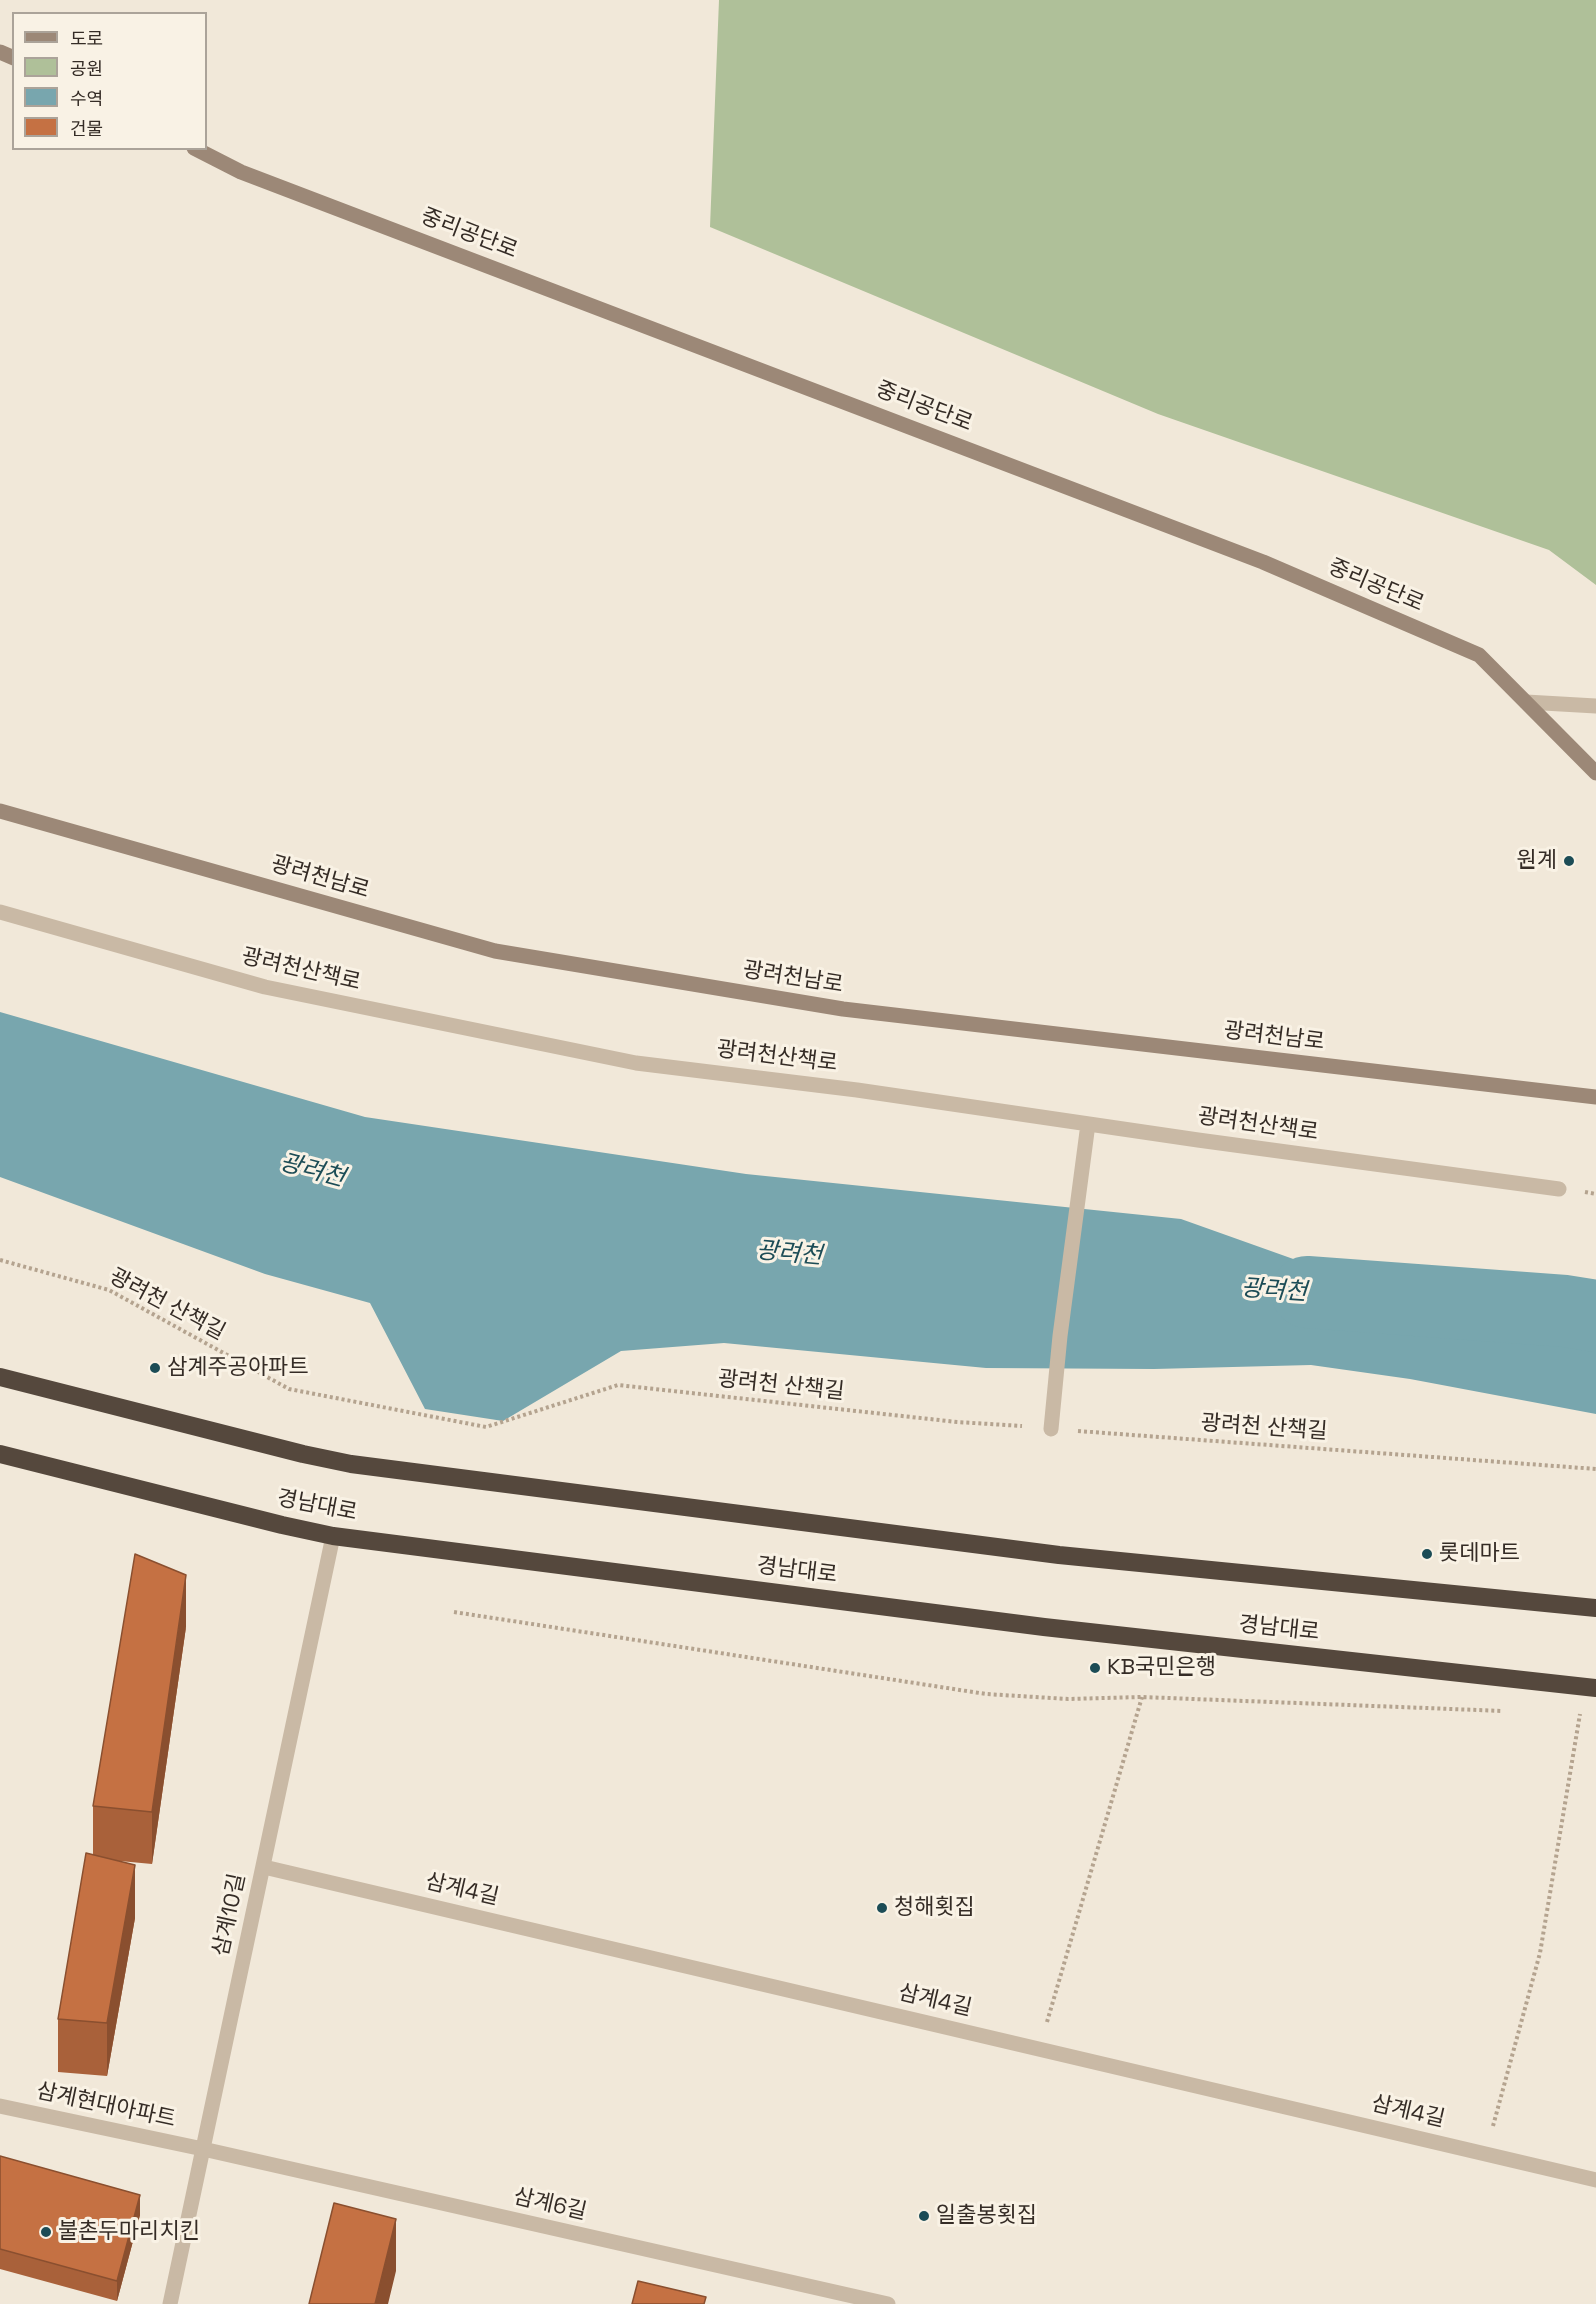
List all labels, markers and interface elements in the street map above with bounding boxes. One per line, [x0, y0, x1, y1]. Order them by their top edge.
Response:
legend [12, 12, 207, 150]
text: 도로 [70, 27, 103, 50]
text: 공원 [70, 57, 103, 80]
text: 수역 [70, 87, 103, 110]
text: 건물 [70, 117, 103, 140]
street label: 중리공단로 [417, 204, 521, 264]
street label: 중리공단로 [872, 377, 976, 437]
street label: 중리공단로 [1324, 554, 1428, 618]
place label: 원계 [1517, 848, 1557, 874]
street label: 광려천남로 [268, 851, 372, 905]
marker: 원계 [1562, 854, 1576, 868]
street label: 광려천산책로 [239, 943, 363, 997]
street label: 광려천남로 [741, 957, 845, 999]
street label: 광려천남로 [1222, 1018, 1326, 1056]
street label: 광려천산책로 [715, 1036, 839, 1078]
street label: 광려천산책로 [1196, 1103, 1320, 1147]
water label: 광려천 [276, 1149, 348, 1193]
water label: 광려천 [755, 1237, 823, 1271]
street label: 광려천 산책길 [105, 1264, 229, 1346]
water label: 광려천 [1240, 1274, 1308, 1308]
place label: 삼계주공아파트 [167, 1355, 309, 1381]
marker: 삼계주공아파트 [148, 1361, 162, 1375]
street label: 광려천 산책길 [716, 1366, 846, 1406]
street label: 광려천 산책길 [1200, 1410, 1328, 1446]
street label: 경남대로 [275, 1485, 359, 1527]
place label: 롯데마트 [1439, 1541, 1520, 1567]
marker: 롯데마트 [1420, 1547, 1434, 1561]
street label: 경남대로 [755, 1553, 839, 1589]
street label: 경남대로 [1237, 1612, 1321, 1646]
place label: KB국민은행 [1107, 1655, 1216, 1681]
marker: KB국민은행 [1088, 1661, 1102, 1675]
street label: 삼계4길 [423, 1869, 501, 1911]
street label: 삼계10길 [208, 1871, 252, 1959]
place label: 청해횟집 [894, 1895, 975, 1921]
marker: 청해횟집 [875, 1901, 889, 1915]
street label: 삼계4길 [896, 1980, 974, 2022]
street label: 삼계현대아파트 [34, 2078, 178, 2134]
street label: 삼계4길 [1369, 2091, 1447, 2133]
street label: 삼계6길 [511, 2184, 589, 2226]
place label: 일출봉횟집 [936, 2203, 1037, 2229]
marker: 일출봉횟집 [917, 2209, 931, 2223]
place label: 불촌두마리치킨 [58, 2219, 200, 2245]
marker: 불촌두마리치킨 [39, 2225, 53, 2239]

